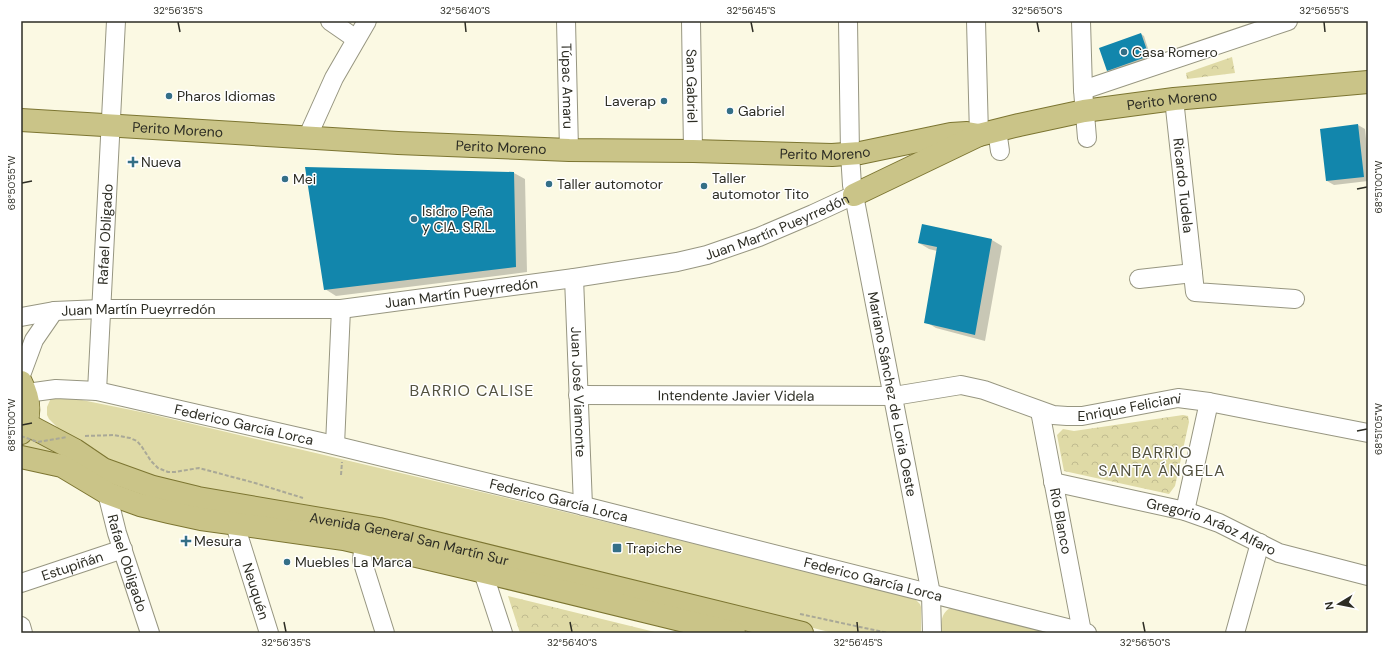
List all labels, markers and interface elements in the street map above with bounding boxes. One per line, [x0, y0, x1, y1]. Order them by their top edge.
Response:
text: 32°56'35"S [153, 4, 203, 17]
text: 32°56'40"S [440, 4, 490, 17]
text: 32°56'45"S [726, 4, 776, 17]
text: 32°56'50"S [1012, 4, 1062, 17]
text: 32°56'55"S [1299, 4, 1349, 17]
street label: Túpac Amaru [558, 43, 578, 129]
place label: Casa Romero [1132, 43, 1218, 61]
marker: Casa Romero [1119, 47, 1129, 57]
street label: San Gabriel [682, 49, 702, 123]
street label: Perito Moreno [1126, 86, 1218, 114]
place label: Pharos Idiomas [177, 87, 276, 105]
marker: Pharos Idiomas [164, 91, 174, 101]
place label: Laverap [605, 92, 656, 110]
marker: Laverap [659, 96, 669, 106]
place label: Gabriel [738, 102, 785, 120]
marker: Gabriel [725, 106, 735, 116]
street label: Perito Moreno [132, 118, 224, 141]
street label: Perito Moreno [455, 136, 547, 158]
street label: Ricardo Tudela [1169, 137, 1198, 234]
street label: Perito Moreno [779, 142, 872, 164]
place label: Nueva [141, 153, 181, 171]
text: 68°50'55"W [5, 155, 18, 210]
marker: Nueva [128, 157, 138, 167]
text: 68°51'00"W [1372, 160, 1385, 213]
place label: Taller automotor Tito [712, 169, 809, 203]
place label: Mei [293, 170, 316, 188]
marker: Mei [280, 174, 290, 184]
place label: Taller automotor [557, 175, 663, 193]
marker: Taller automotor [544, 179, 554, 189]
marker: Taller automotor Tito [699, 181, 709, 191]
street label: Rafael Obligado [93, 183, 117, 285]
street label: Juan Martín Pueyrredón [702, 190, 852, 264]
place label: Isidro Peña y CIA. S.R.L. [422, 202, 495, 236]
marker: Isidro Peña y CIA. S.R.L. [409, 214, 419, 224]
street label: Juan Martín Pueyrredón [384, 274, 539, 312]
street label: Mariano Sánchez de Loria Oeste [864, 290, 921, 498]
street label: Juan Martín Pueyrredón [61, 300, 216, 320]
street label: Juan José Viamonte [567, 326, 590, 458]
district label: BARRIO CALISE [410, 380, 534, 401]
street label: Intendente Javier Videla [658, 386, 814, 405]
street label: Enrique Feliciani [1078, 389, 1182, 425]
text: 68°51'00"W [5, 398, 18, 451]
street label: Federico García Lorca [173, 400, 315, 449]
text: 68°51'05"W [1372, 403, 1385, 455]
district label: BARRIO SANTA ÁNGELA [1098, 442, 1226, 481]
street label: Federico García Lorca [488, 474, 630, 526]
street label: Río Blanco [1046, 486, 1076, 556]
street label: Gregorio Aráoz Alfaro [1145, 494, 1279, 559]
street label: Avenida General San Martín Sur [308, 508, 511, 570]
street label: Rafael Obligado [104, 512, 151, 614]
place label: Mesura [194, 532, 242, 550]
marker: Mesura [181, 536, 191, 546]
place label: Trapiche [626, 539, 682, 557]
marker: Trapiche [611, 542, 623, 554]
street label: Estupiñán [39, 547, 105, 585]
place label: Muebles La Marca [295, 553, 412, 571]
street label: Federico García Lorca [802, 553, 944, 605]
marker: Muebles La Marca [282, 557, 292, 567]
street label: Neuquén [239, 561, 273, 622]
north arrow [1319, 584, 1359, 624]
text: N [1322, 601, 1337, 611]
text: 32°56'35"S [261, 636, 311, 649]
text: 32°56'40"S [547, 636, 597, 649]
text: 32°56'45"S [833, 636, 883, 649]
text: 32°56'50"S [1120, 636, 1170, 649]

